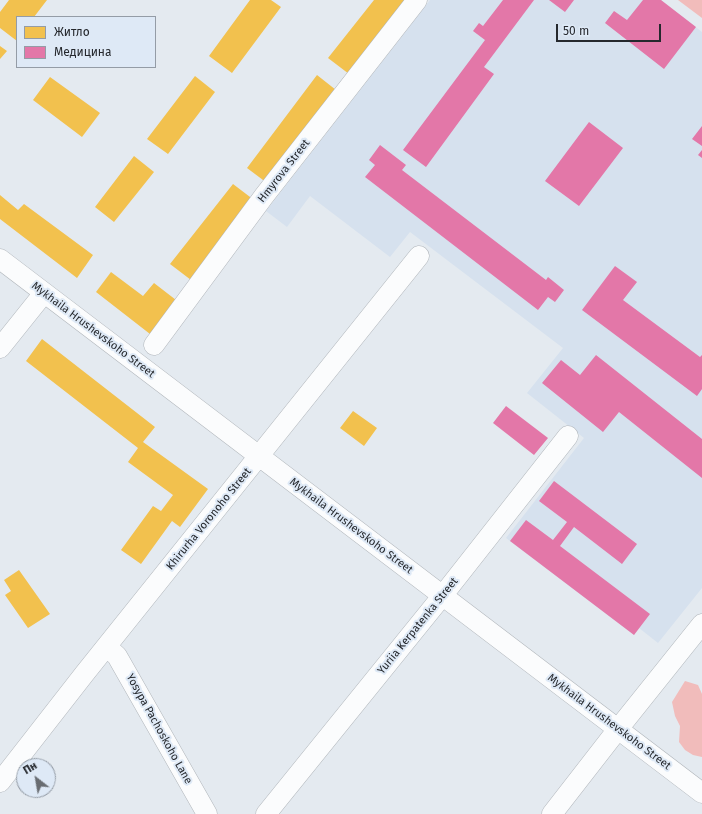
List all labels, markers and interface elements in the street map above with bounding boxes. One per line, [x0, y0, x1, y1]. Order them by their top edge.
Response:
legend [16, 16, 156, 68]
scale bar [558, 16, 663, 42]
text: 50 m [563, 24, 589, 38]
text: Житло [54, 25, 90, 39]
text: Медицина [54, 45, 112, 59]
street label: Hmyrova Street [255, 137, 313, 205]
street label: Mykhaila Hrushevskoho Street [29, 279, 157, 381]
street label: Khirurha Voronoho Street [164, 465, 254, 573]
street label: Mykhaila Hrushevskoho Street [287, 475, 415, 577]
street label: Yuriia Kerpatenka Street [375, 575, 461, 677]
street label: Mykhaila Hrushevskoho Street [545, 671, 673, 773]
street label: Yosypa Pachoskoho Lane [123, 672, 195, 786]
north arrow [16, 758, 56, 798]
text: Пн [21, 759, 39, 777]

